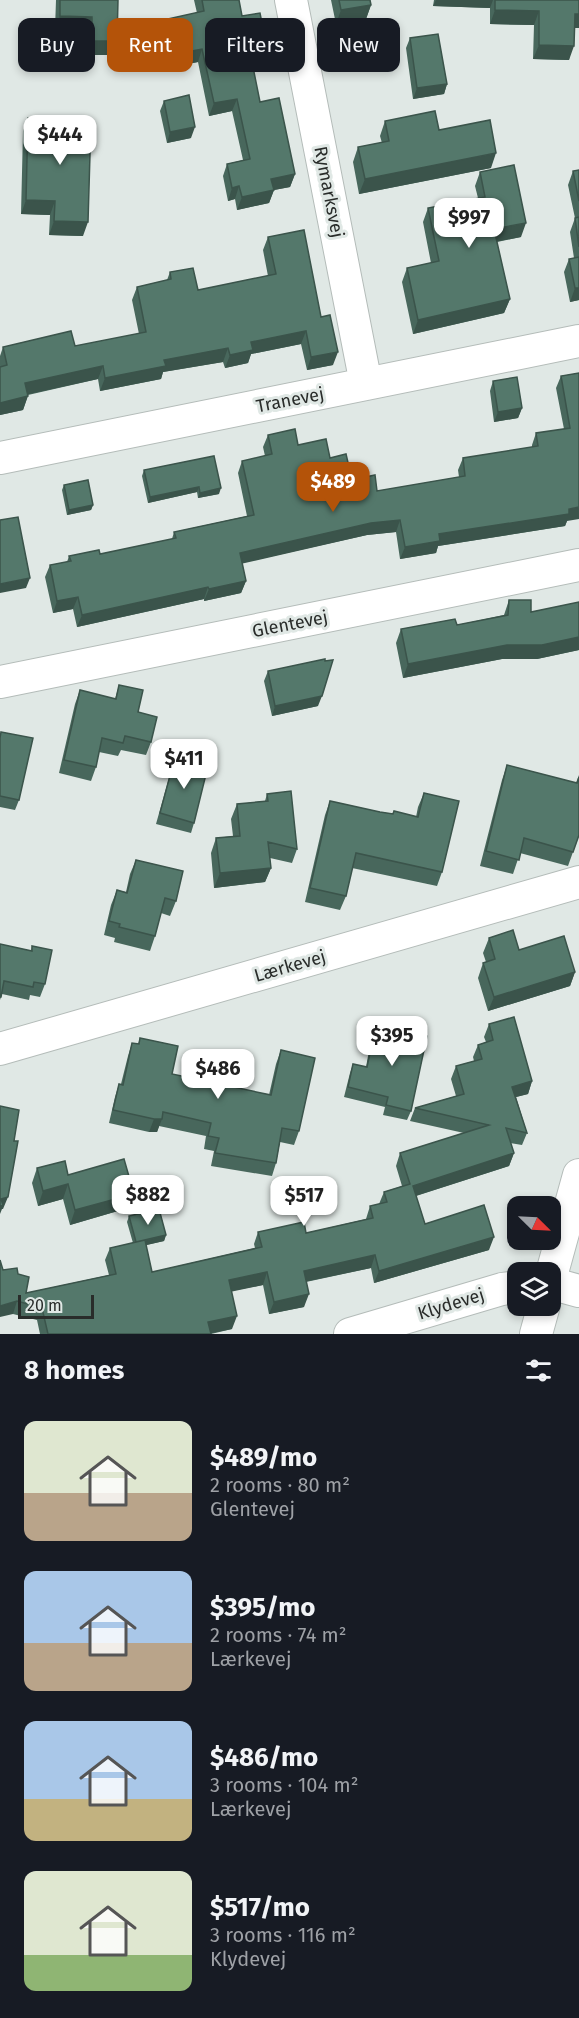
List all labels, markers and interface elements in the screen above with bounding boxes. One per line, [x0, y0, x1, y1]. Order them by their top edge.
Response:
chip: Buy [18, 18, 95, 72]
chip: Rent [107, 18, 193, 72]
chip: Filters [205, 18, 305, 72]
chip: New [317, 18, 400, 72]
pin: $444 [24, 115, 96, 166]
text: $444 [38, 122, 82, 146]
street label: Rymarksvej [309, 144, 349, 240]
pin: $997 [433, 198, 505, 249]
text: $997 [448, 205, 490, 229]
street label: Tranevej [254, 383, 326, 417]
pin: $489 [297, 462, 369, 513]
text: $489 [311, 469, 355, 493]
street label: Glentevej [250, 606, 330, 642]
pin: $411 [148, 739, 220, 790]
text: $411 [164, 746, 204, 770]
street label: Lærkevej [252, 945, 328, 987]
pin: $395 [356, 1016, 428, 1067]
text: $395 [370, 1023, 414, 1047]
pin: $486 [182, 1049, 254, 1100]
text: $486 [195, 1056, 241, 1080]
pin: $882 [112, 1175, 184, 1226]
pin: $517 [268, 1176, 340, 1227]
text: $882 [126, 1182, 170, 1206]
text: $517 [284, 1183, 324, 1207]
north arrow [507, 1196, 561, 1250]
map controls [507, 1196, 561, 1316]
button: layers [507, 1262, 561, 1316]
street label: Klydevej [415, 1283, 487, 1325]
scale bar [18, 1292, 94, 1320]
text: 20 m [27, 1296, 62, 1315]
icon: filters [522, 1354, 555, 1387]
text: 8 homes [24, 1355, 124, 1386]
text: $489/mo [210, 1442, 317, 1473]
icon: home [72, 1445, 144, 1517]
text: 2 rooms · 80 m² [210, 1473, 350, 1497]
text: Glentevej [210, 1497, 295, 1521]
text: $395/mo [210, 1592, 315, 1623]
icon: home [72, 1595, 144, 1667]
text: 2 rooms · 74 m² [210, 1623, 347, 1647]
text: Lærkevej [210, 1647, 292, 1671]
text: $486/mo [210, 1742, 318, 1773]
icon: home [72, 1745, 144, 1817]
text: 3 rooms · 104 m² [210, 1773, 358, 1797]
text: Lærkevej [210, 1797, 292, 1821]
text: $517/mo [210, 1892, 310, 1923]
icon: home [72, 1895, 144, 1967]
text: 3 rooms · 116 m² [210, 1923, 356, 1947]
text: Klydevej [210, 1947, 286, 1971]

